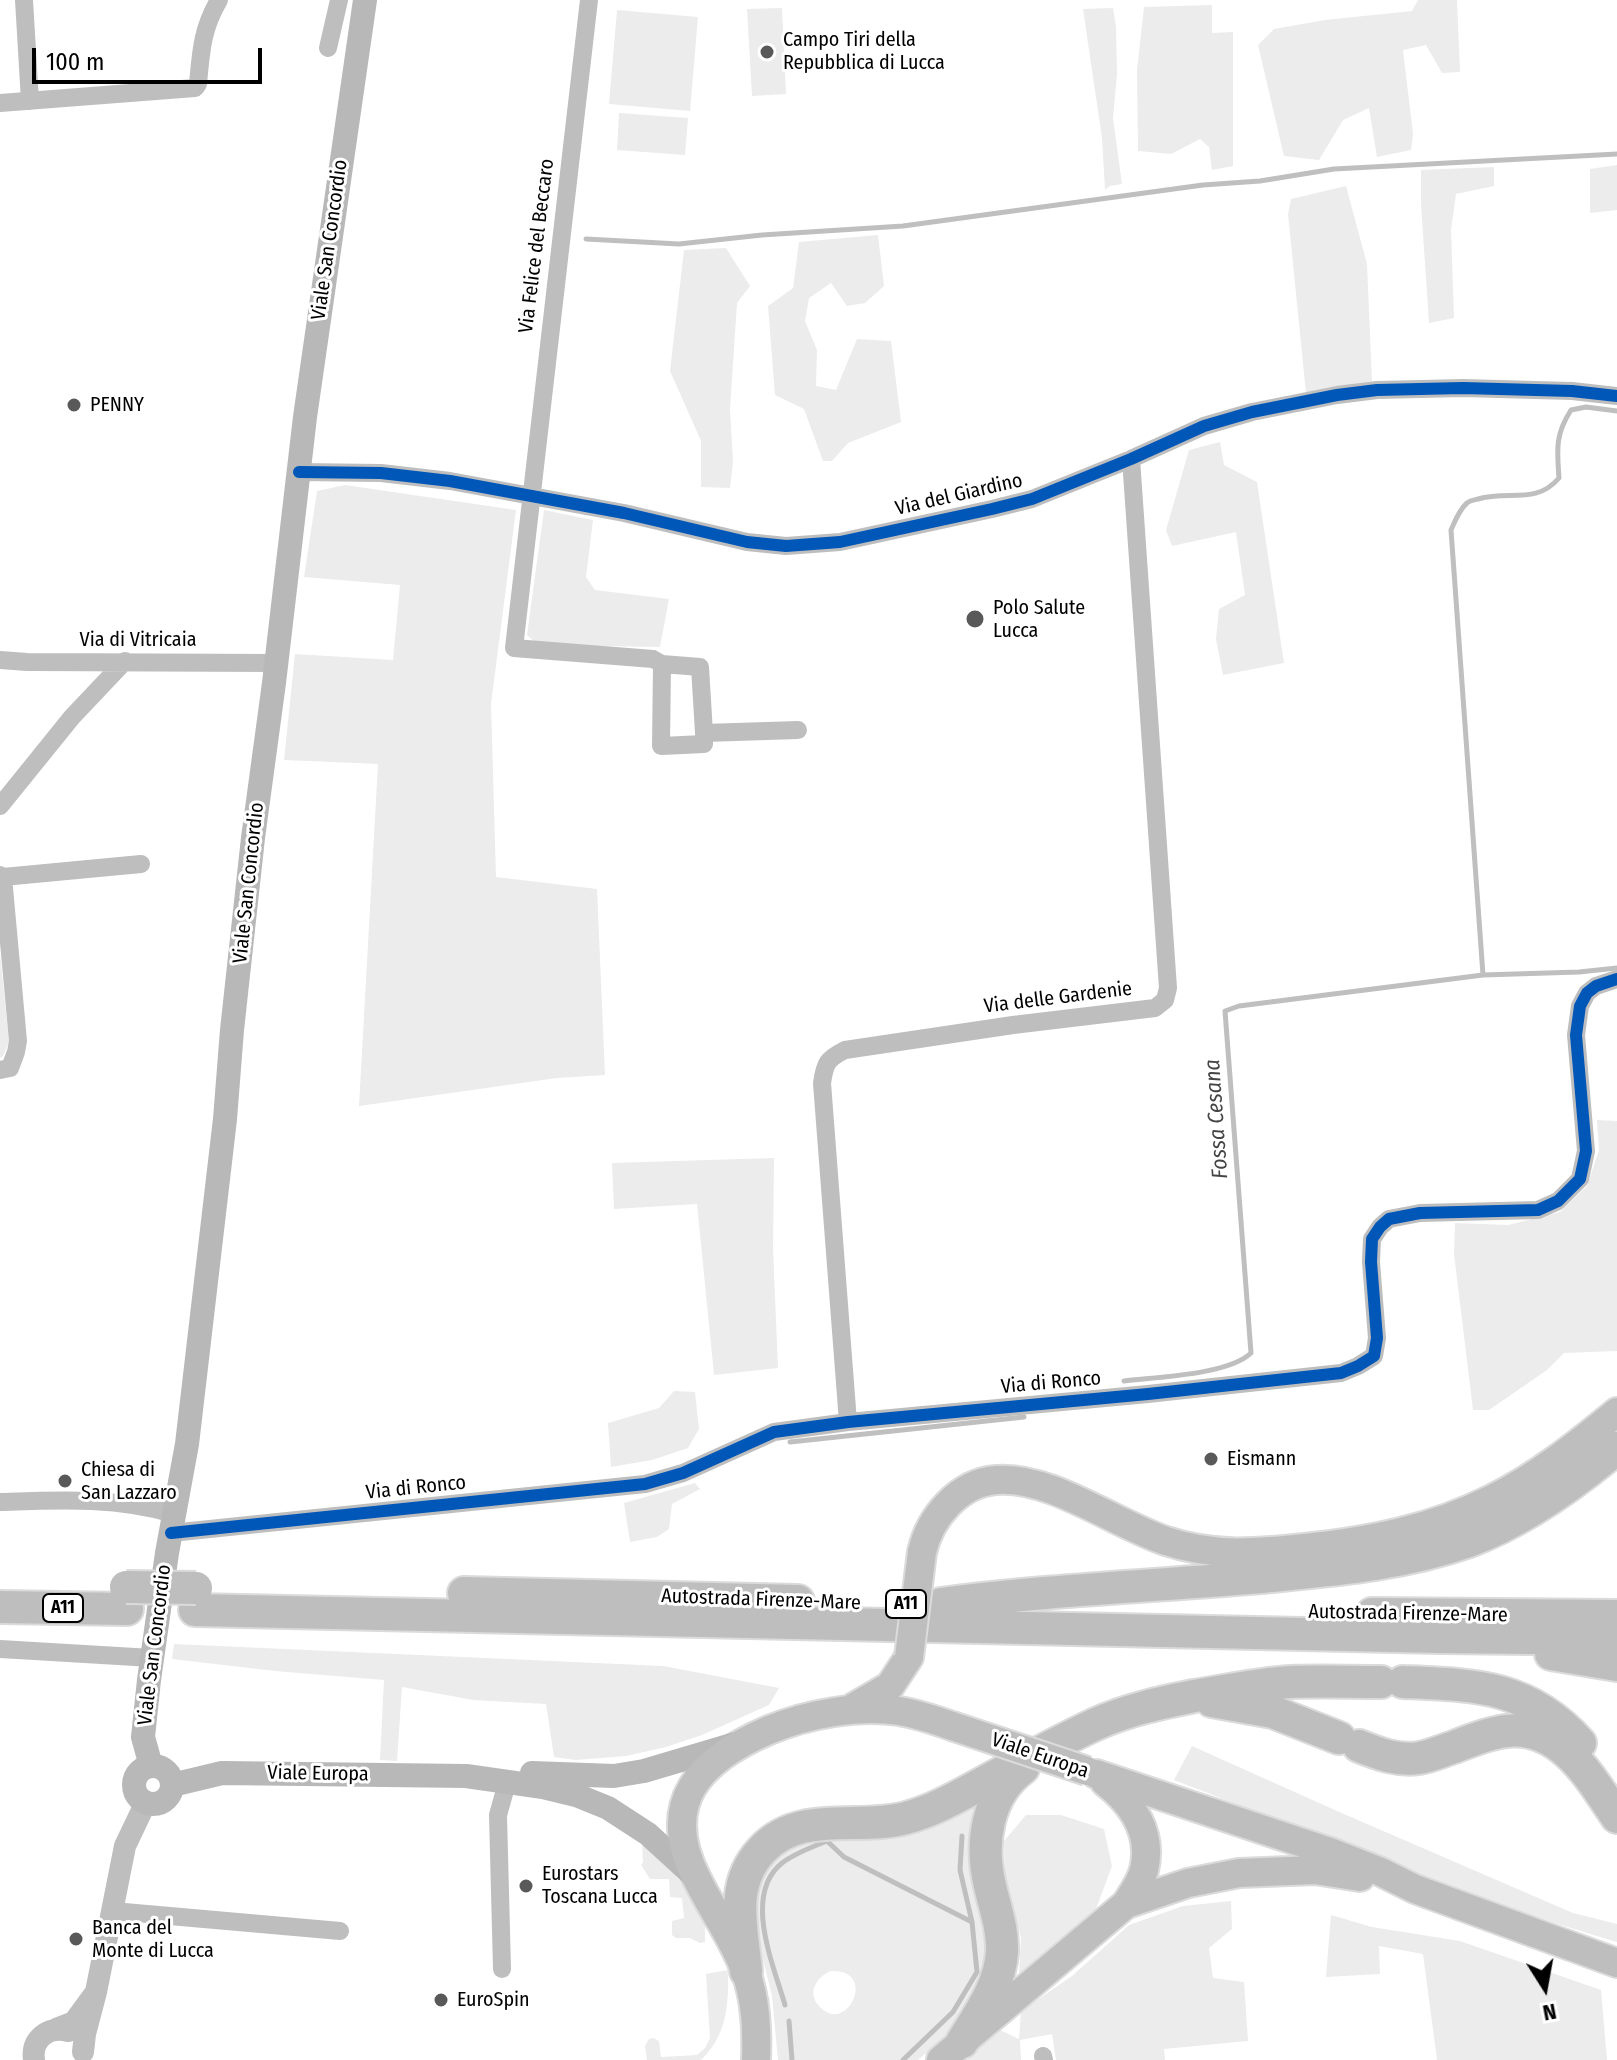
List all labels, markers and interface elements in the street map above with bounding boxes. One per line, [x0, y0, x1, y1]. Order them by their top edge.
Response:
place label: Campo Tiri della Repubblica di Lucca [783, 28, 945, 75]
scale bar [36, 32, 266, 82]
marker: Campo Tiri della Repubblica di Lucca [758, 43, 776, 61]
text: 100 m [46, 48, 104, 76]
street label: Via Felice del Beccaro [514, 157, 560, 335]
street label: Viale San Concordio [307, 158, 353, 322]
place label: PENNY [90, 393, 144, 417]
marker: PENNY [65, 396, 83, 414]
street label: Via del Giardino [893, 469, 1025, 521]
place label: Polo Salute Lucca [993, 596, 1085, 643]
marker: Polo Salute Lucca [964, 608, 986, 630]
street label: Via di Vitricaia [80, 628, 196, 652]
street label: Viale San Concordio [229, 801, 269, 965]
street label: Via delle Gardenie [983, 977, 1133, 1019]
water label: Fossa Cesana [1200, 1058, 1234, 1180]
street label: Via di Ronco [1000, 1367, 1102, 1399]
place label: Eismann [1227, 1447, 1296, 1471]
marker: Eismann [1202, 1450, 1220, 1468]
place label: Chiesa di San Lazzaro [81, 1458, 177, 1505]
street label: Via di Ronco [365, 1471, 467, 1505]
marker: Chiesa di San Lazzaro [56, 1472, 74, 1490]
street label: Viale San Concordio [133, 1563, 177, 1727]
street label: Autostrada Firenze-Mare [661, 1585, 861, 1615]
road number: A11 [886, 1590, 926, 1618]
road number: A11 [43, 1594, 83, 1622]
street label: Autostrada Firenze-Mare [1308, 1600, 1508, 1628]
street label: Viale Europa [988, 1728, 1092, 1784]
street label: Viale Europa [267, 1761, 369, 1787]
place label: Eurostars Toscana Lucca [542, 1862, 658, 1909]
marker: Eurostars Toscana Lucca [517, 1877, 535, 1895]
place label: Banca del Monte di Lucca [92, 1916, 214, 1963]
marker: Banca del Monte di Lucca [67, 1930, 85, 1948]
north arrow [1505, 1948, 1585, 2028]
place label: EuroSpin [457, 1988, 530, 2012]
marker: EuroSpin [432, 1991, 450, 2009]
text: N [1541, 1998, 1559, 2027]

